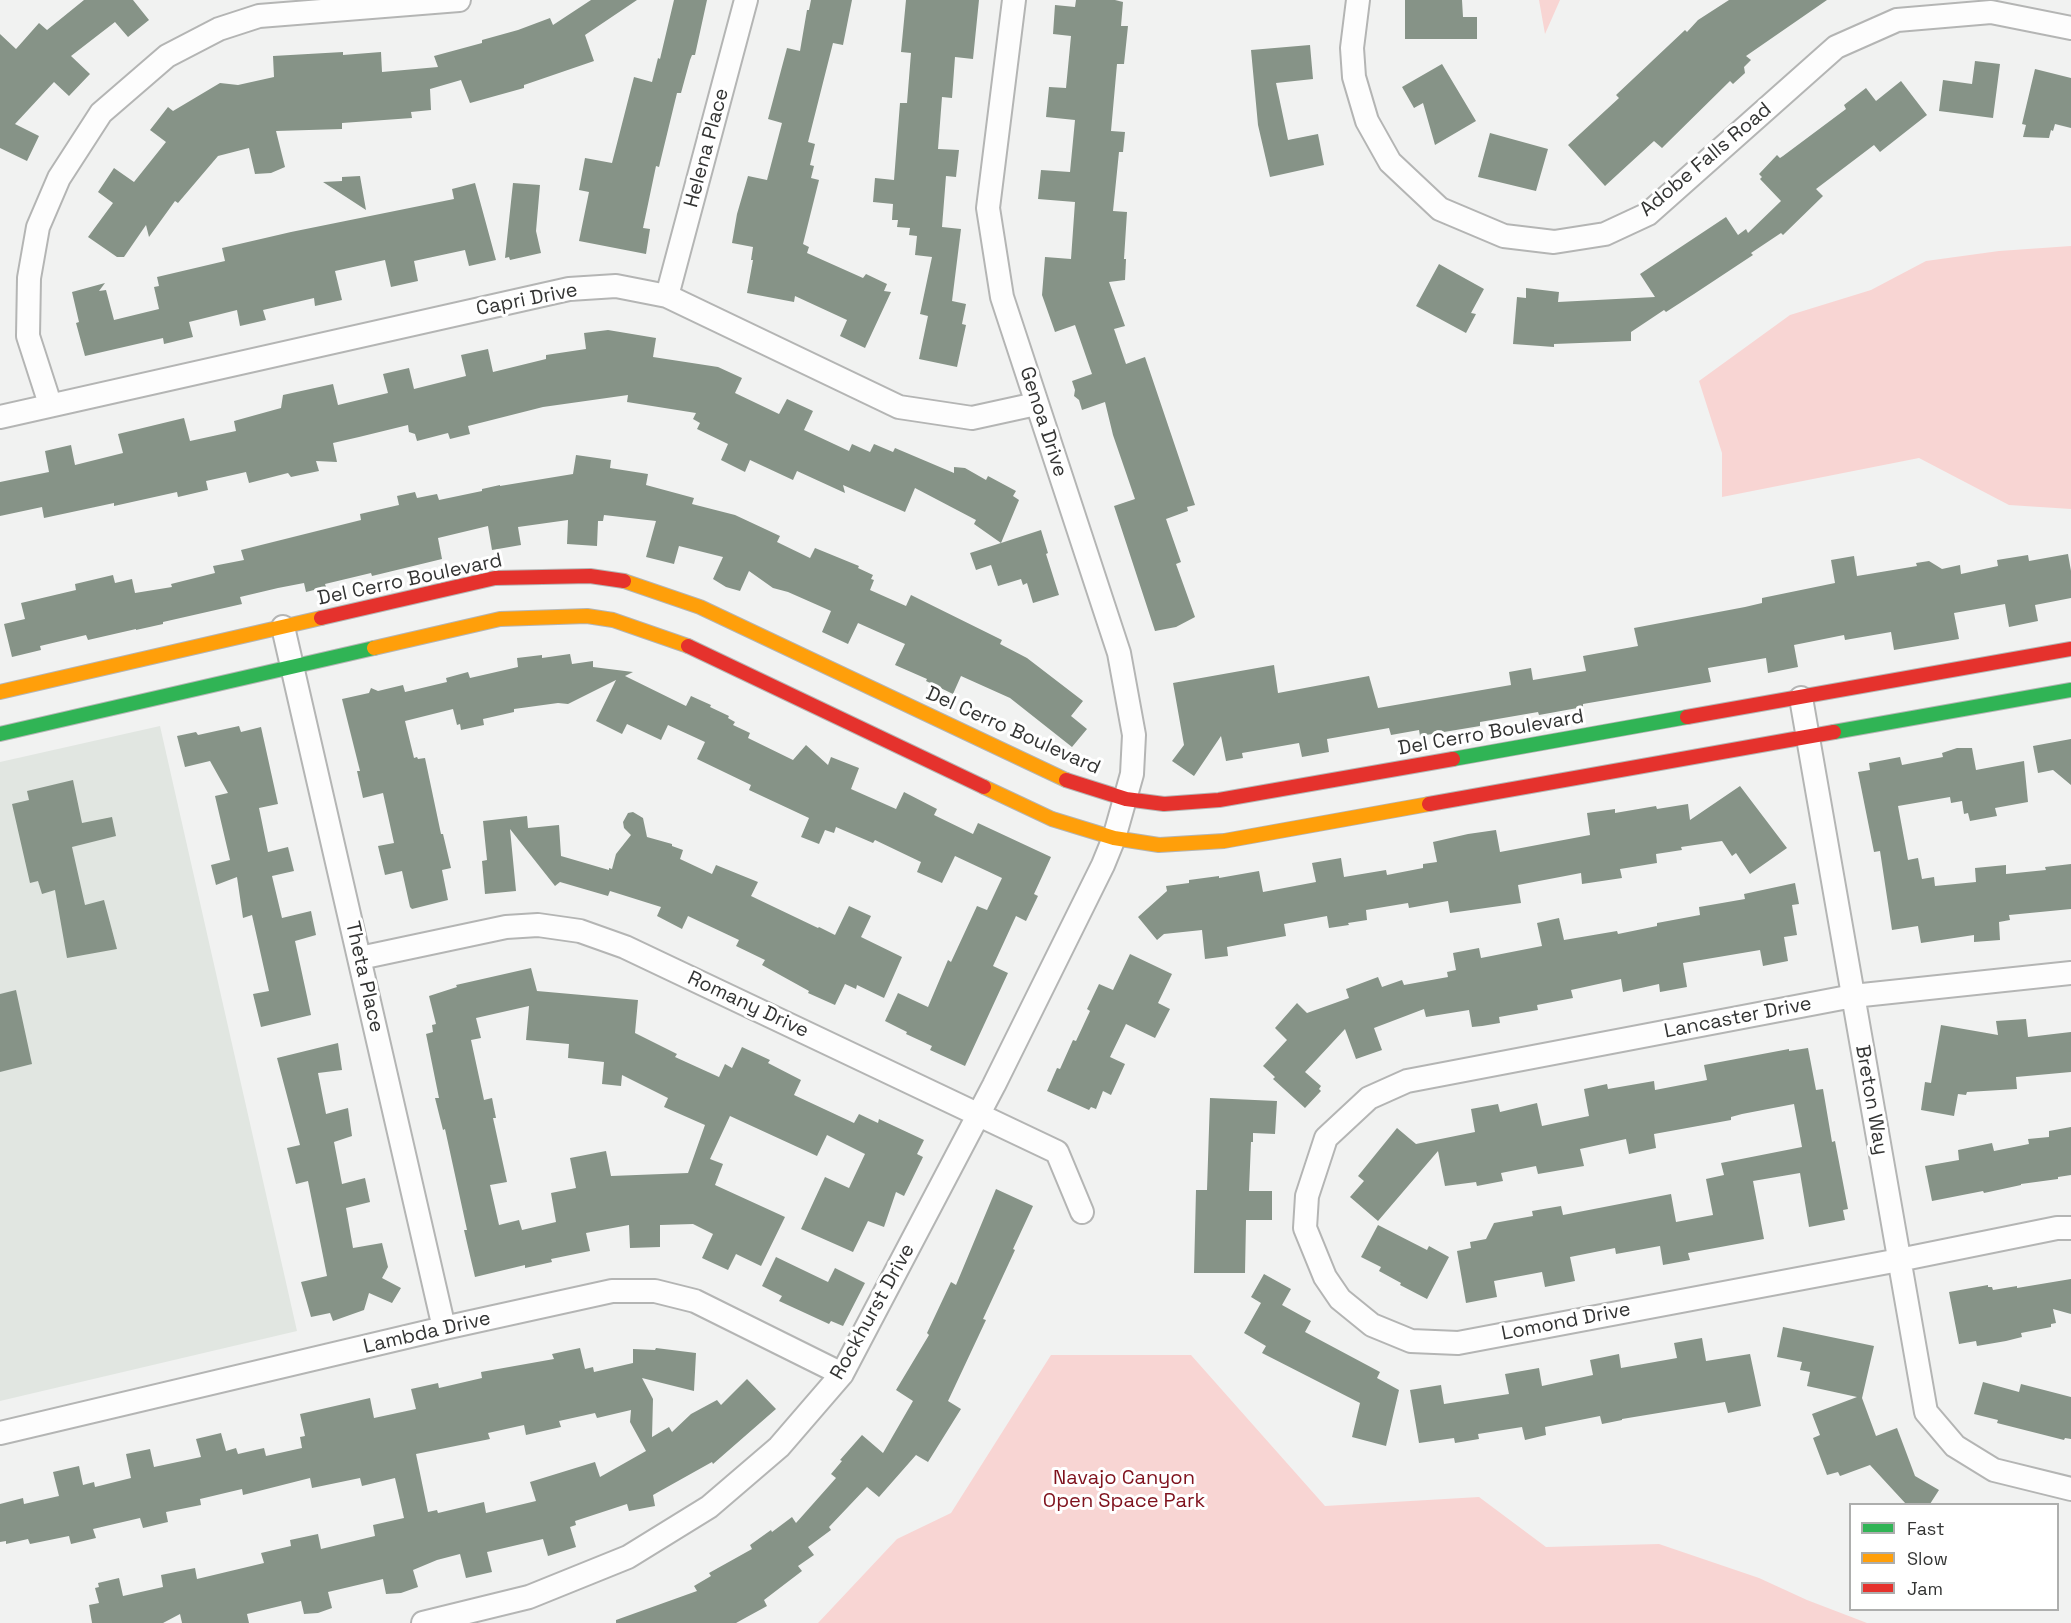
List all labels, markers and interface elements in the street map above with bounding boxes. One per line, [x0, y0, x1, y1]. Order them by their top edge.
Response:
street label: Helena Place [680, 86, 734, 210]
street label: Adobe Falls Road [1635, 98, 1777, 222]
street label: Capri Drive [474, 278, 580, 322]
street label: Genoa Drive [1014, 364, 1072, 480]
street label: Del Cerro Boulevard [315, 549, 505, 611]
street label: Del Cerro Boulevard [922, 682, 1104, 780]
street label: Del Cerro Boulevard [1396, 705, 1586, 761]
street label: Theta Place [340, 919, 388, 1035]
street label: Romany Drive [684, 966, 812, 1044]
street label: Lancaster Drive [1662, 992, 1814, 1044]
street label: Breton Way [1850, 1043, 1892, 1157]
street label: Rockhurst Drive [826, 1240, 920, 1384]
street label: Lomond Drive [1499, 1298, 1633, 1346]
street label: Lambda Drive [361, 1307, 493, 1359]
park label: Navajo Canyon Open Space Park [1043, 1467, 1205, 1514]
legend [1849, 1503, 2059, 1611]
text: Fast [1907, 1517, 1944, 1540]
text: Slow [1907, 1547, 1948, 1570]
text: Jam [1907, 1577, 1943, 1600]

